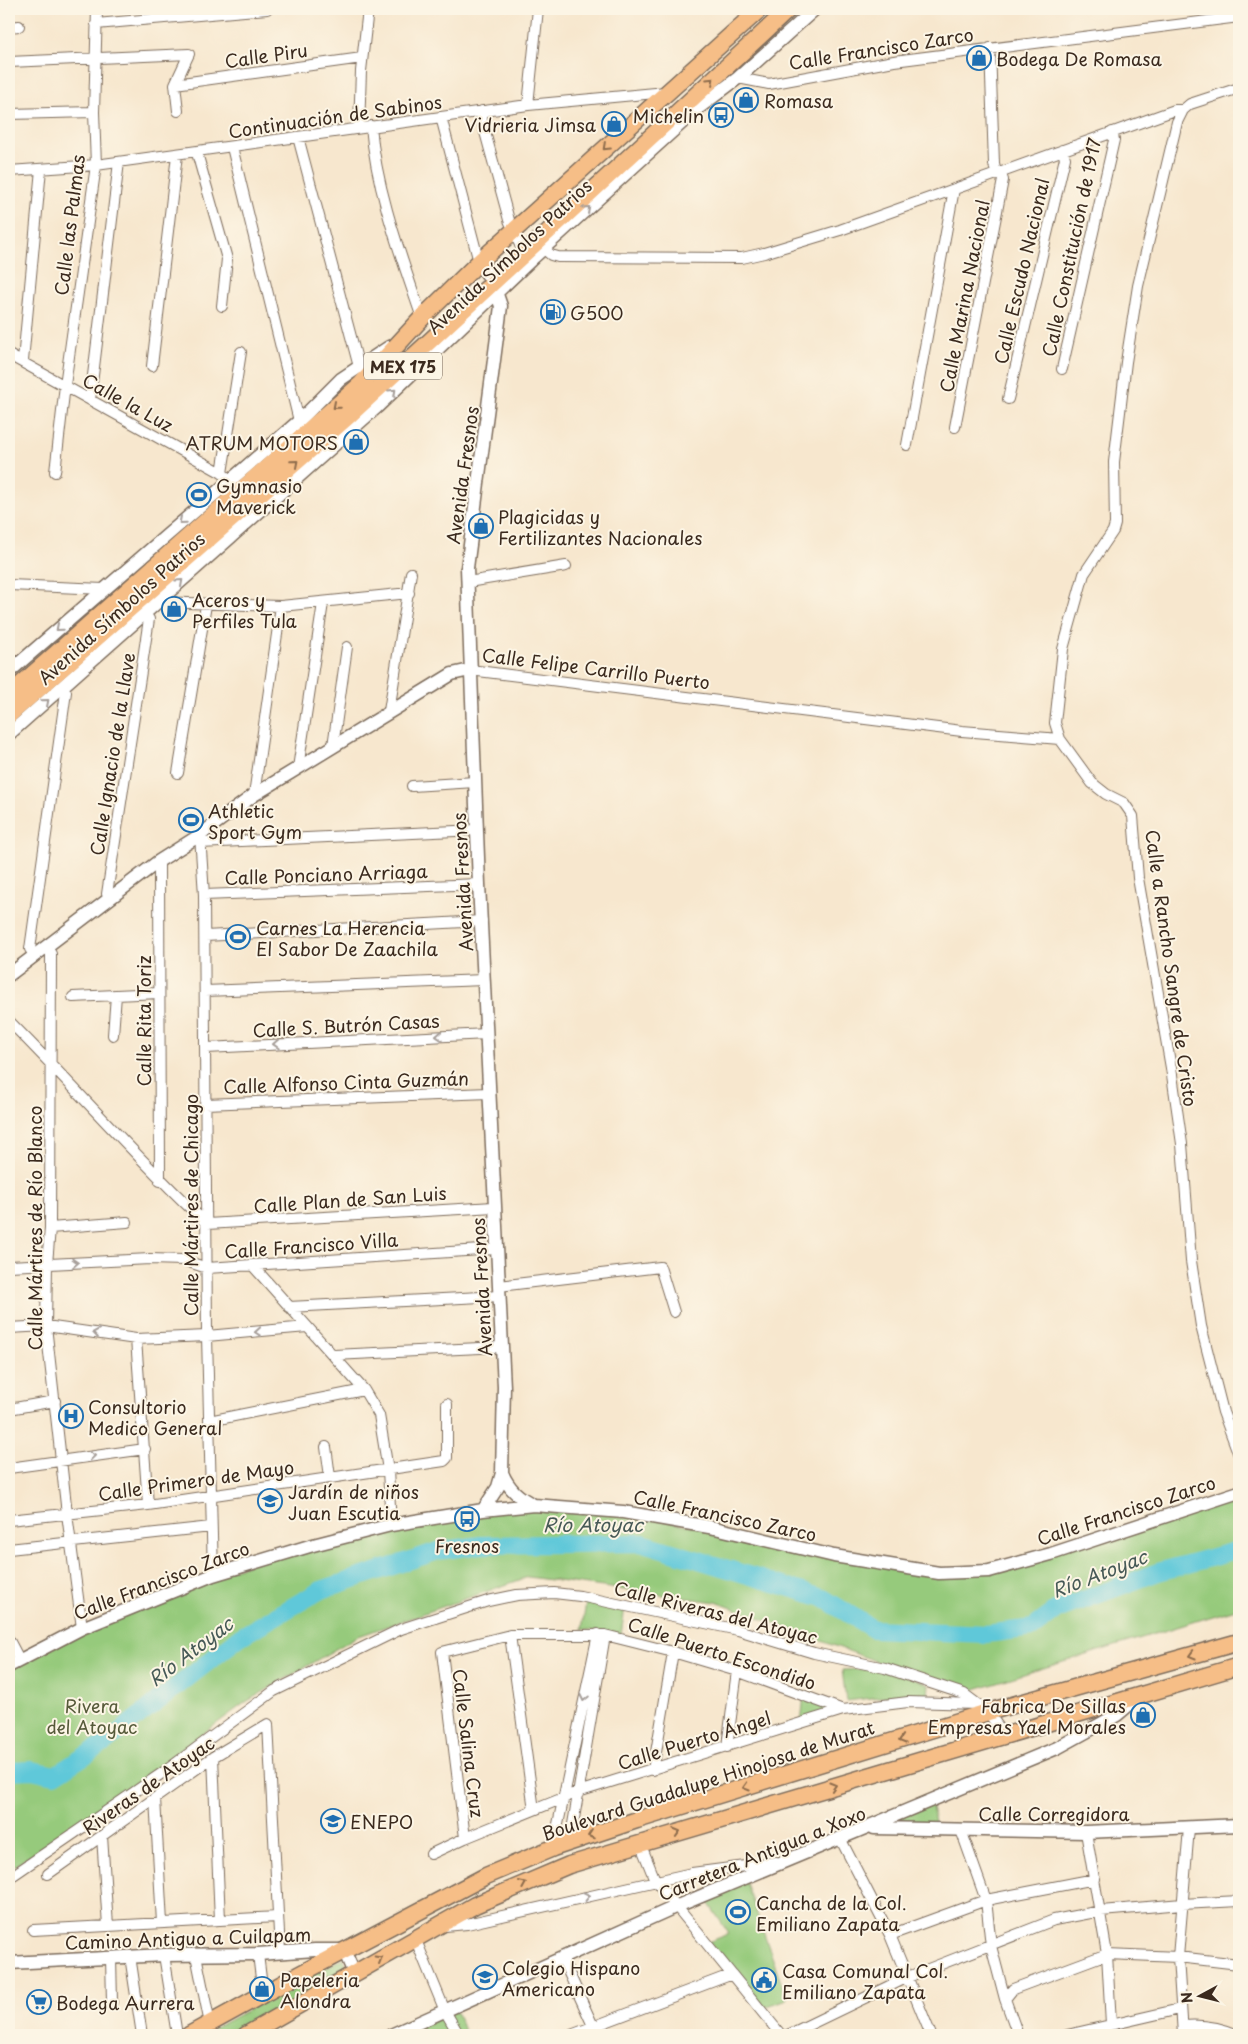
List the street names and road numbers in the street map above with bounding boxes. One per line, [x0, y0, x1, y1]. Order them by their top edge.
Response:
street label: Calle Francisco Zarco [787, 20, 975, 76]
street label: Calle Piru [223, 36, 309, 74]
street label: Continuación de Sabinos [226, 88, 444, 144]
street label: Calle Constitución de 1917 [1035, 135, 1108, 359]
street label: Calle las Palmas [47, 153, 91, 297]
street label: Avenida Símbolos Patrios [421, 172, 597, 340]
street label: Calle Escudo Nacional [986, 175, 1056, 367]
street label: Calle Marina Nacional [932, 197, 996, 395]
road number: MEX 175 [364, 352, 442, 380]
street label: Calle la Luz [78, 366, 179, 438]
street label: Avenida Fresnos [439, 404, 485, 546]
street label: Avenida Símbolos Patrios [31, 525, 211, 691]
street label: Calle Felipe Carrillo Puerto [481, 641, 711, 695]
street label: Calle Ignacio de la Llave [83, 650, 141, 858]
street label: Avenida Fresnos [445, 812, 479, 952]
street label: Calle a Rancho Sangre de Cristo [1139, 828, 1205, 1108]
street label: Calle Ponciano Arriaga [224, 857, 429, 891]
street label: Calle Rita Toriz [130, 955, 157, 1087]
street label: Calle S. Butrón Casas [252, 1007, 440, 1043]
street label: Calle Alfonso Cinta Guzmán [223, 1064, 469, 1100]
street label: Calle Mártires de Chicago [177, 1094, 204, 1316]
street label: Calle Mártires de Río Blanco [21, 1105, 48, 1351]
street label: Calle Plan de San Luis [253, 1179, 447, 1219]
street label: Avenida Fresnos [464, 1217, 498, 1357]
street label: Calle Francisco Villa [223, 1225, 400, 1265]
street label: Calle Primero de Mayo [96, 1453, 296, 1507]
street label: Calle Francisco Zarco [1033, 1468, 1219, 1552]
street label: Calle Francisco Zarco [631, 1482, 819, 1548]
street label: Calle Francisco Zarco [69, 1534, 253, 1626]
street label: Calle Riveras del Atoyac [611, 1574, 821, 1650]
street label: Calle Puerto Escondido [625, 1610, 819, 1696]
street label: Calle Salina Cruz [446, 1667, 492, 1819]
street label: Calle Puerto Ángel [614, 1704, 774, 1776]
street label: Boulevard Guadalupe Hinojosa de Murat [538, 1713, 878, 1847]
street label: Riveras de Atoyac [76, 1729, 220, 1841]
street label: Carretera Antigua a Xoxo [654, 1799, 870, 1907]
street label: Calle Corregidora [978, 1800, 1130, 1827]
street label: Camino Antiguo a Cuilapam [64, 1920, 312, 1956]

